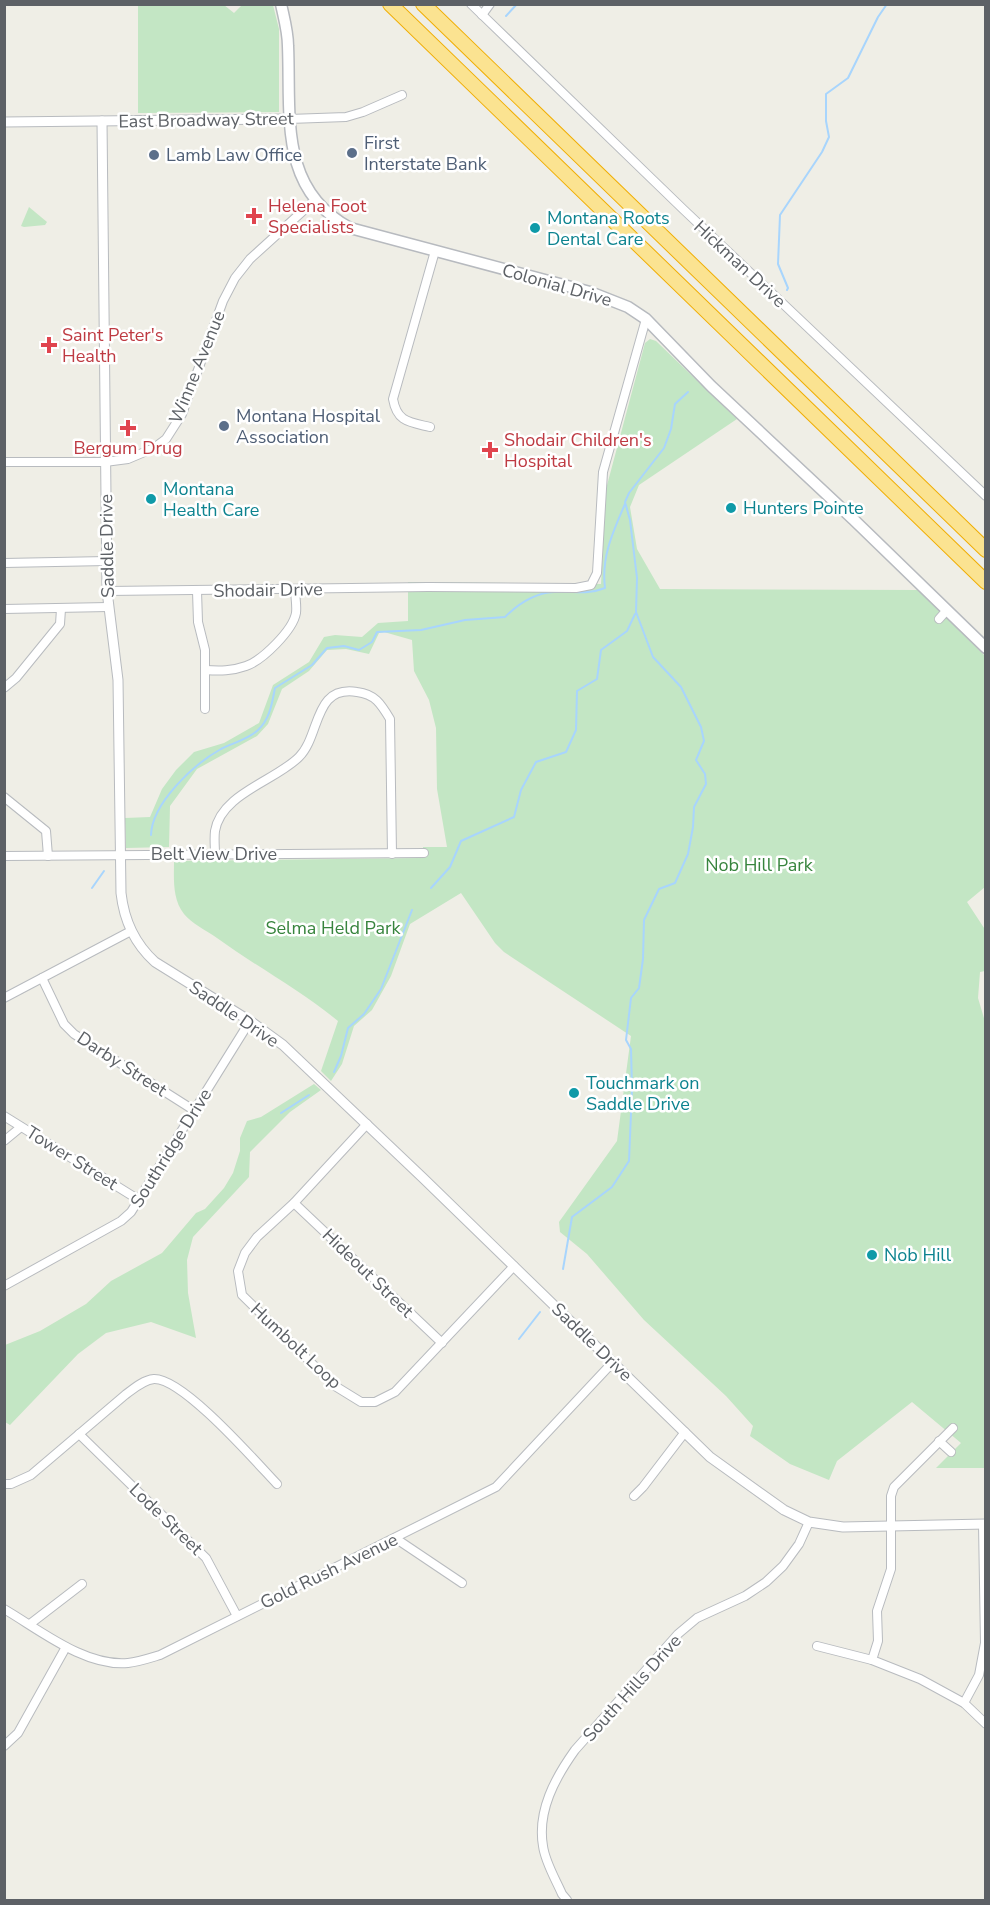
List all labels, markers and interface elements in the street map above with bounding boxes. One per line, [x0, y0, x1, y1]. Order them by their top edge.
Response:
street label: East Broadway Street [118, 106, 295, 134]
place label: First Interstate Bank [364, 131, 488, 176]
place label: Lamb Law Office [166, 143, 302, 167]
marker: First Interstate Bank [345, 146, 359, 160]
marker: Lamb Law Office [147, 148, 161, 162]
place label: Helena Foot Specialists [268, 194, 367, 239]
place label: Montana Roots Dental Care [547, 206, 670, 251]
marker: Helena Foot Specialists [245, 207, 263, 225]
street label: Hickman Drive [689, 215, 791, 313]
marker: Montana Roots Dental Care [528, 221, 542, 235]
street label: Colonial Drive [499, 258, 615, 312]
street label: Winne Avenue [163, 307, 231, 427]
place label: Saint Peter's Health [62, 323, 163, 368]
marker: Saint Peter's Health [40, 336, 58, 354]
place label: Montana Hospital Association [236, 404, 381, 449]
marker: Montana Hospital Association [217, 419, 231, 433]
marker: Bergum Drug [121, 421, 135, 435]
place label: Shodair Children's Hospital [504, 428, 652, 473]
place label: Bergum Drug [73, 436, 183, 460]
marker: Shodair Children's Hospital [481, 441, 499, 459]
place label: Montana Health Care [163, 477, 259, 522]
marker: Montana Health Care [144, 492, 158, 506]
street label: Saddle Drive [94, 494, 120, 598]
place label: Hunters Pointe [743, 496, 864, 520]
marker: Hunters Pointe [724, 501, 738, 515]
street label: Shodair Drive [213, 577, 323, 603]
street label: Belt View Drive [151, 842, 277, 866]
park label: Nob Hill Park [705, 853, 814, 877]
park label: Selma Held Park [265, 916, 402, 940]
street label: Saddle Drive [184, 975, 284, 1053]
street label: Darby Street [72, 1026, 172, 1102]
place label: Touchmark on Saddle Drive [586, 1071, 699, 1116]
street label: Southridge Drive [125, 1084, 217, 1212]
marker: Touchmark on Saddle Drive [567, 1086, 581, 1100]
street label: Tower Street [21, 1120, 123, 1196]
street label: Hideout Street [317, 1223, 419, 1323]
place label: Nob Hill [884, 1243, 952, 1267]
marker: Nob Hill [865, 1248, 879, 1262]
street label: Saddle Drive [546, 1297, 638, 1387]
street label: Humbolt Loop [245, 1298, 347, 1394]
street label: Lode Street [124, 1478, 208, 1561]
street label: Gold Rush Avenue [256, 1527, 402, 1615]
street label: South Hills Drive [577, 1629, 687, 1747]

